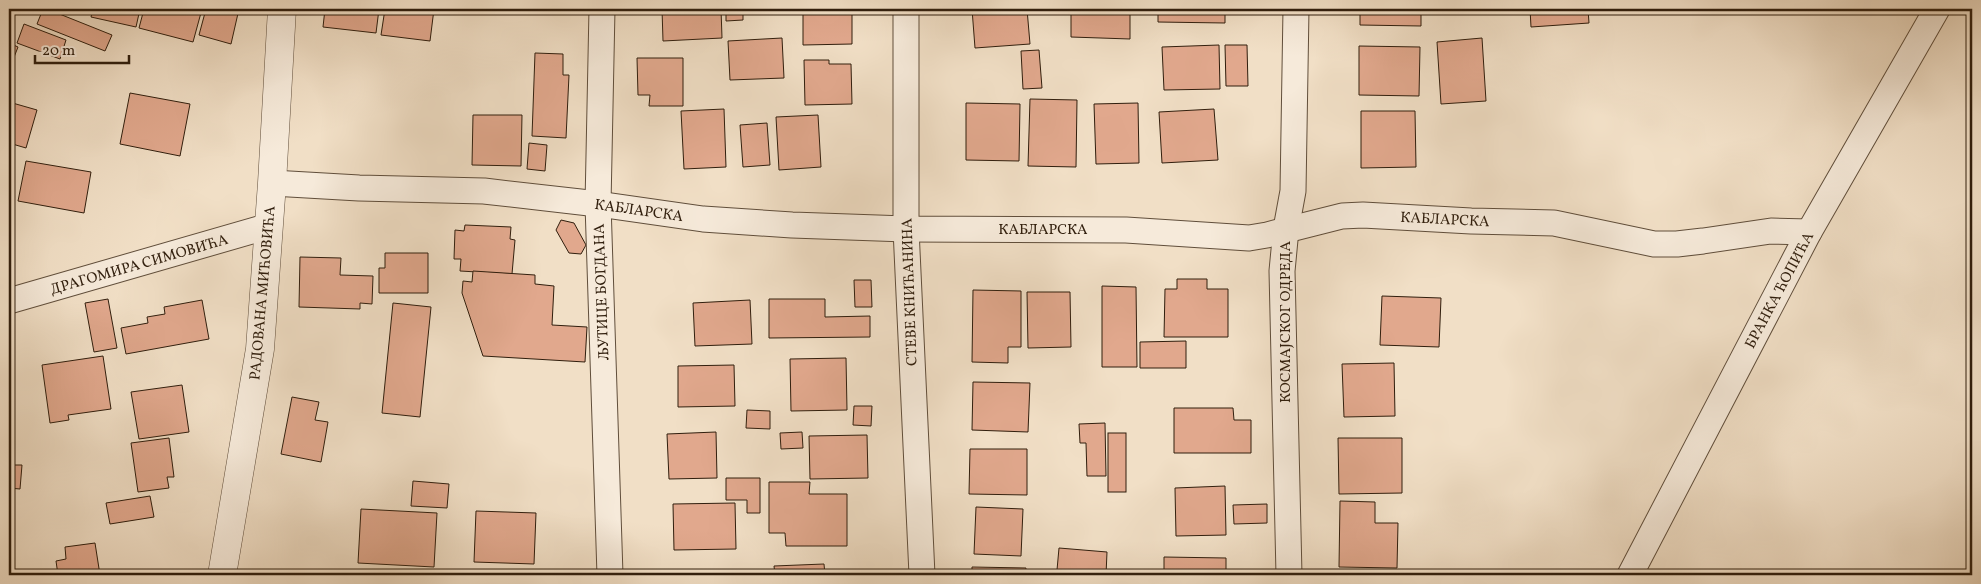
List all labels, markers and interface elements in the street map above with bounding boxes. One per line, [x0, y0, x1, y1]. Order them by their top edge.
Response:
scale bar [35, 32, 129, 64]
text: 20 m [42, 41, 75, 62]
street label: КАБЛАРСКА [593, 195, 685, 228]
street label: РАДОВАНА МИЋОВИЋА [245, 205, 282, 381]
street label: КАБЛАРСКА [1400, 208, 1491, 233]
street label: СТЕВЕ КНИЋАНИНА [897, 217, 924, 366]
street label: КАБЛАРСКА [998, 220, 1088, 241]
street label: ЉУТИЦЕ БОГДАНА [590, 223, 615, 361]
street label: БРАНКА ЋОПИЋА [1741, 228, 1820, 353]
street label: ДРАГОМИРА СИМОВИЋА [48, 230, 231, 301]
street label: КОСМАЈСКОГ ОДРЕДА [1276, 241, 1297, 403]

